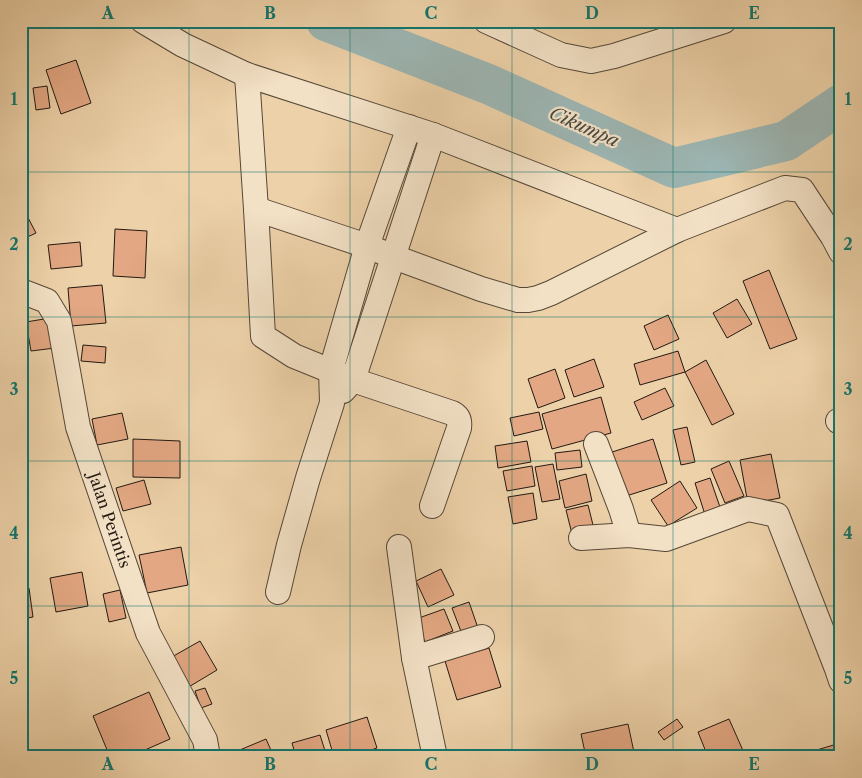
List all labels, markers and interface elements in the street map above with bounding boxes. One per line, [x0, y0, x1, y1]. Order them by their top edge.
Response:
text: A [101, 3, 115, 23]
text: B [264, 3, 276, 23]
text: C [425, 3, 437, 23]
text: D [585, 3, 599, 23]
text: E [748, 3, 760, 23]
text: 1 [10, 89, 18, 109]
text: 1 [844, 89, 852, 109]
water label: Cikumpa [546, 102, 622, 152]
text: 2 [9, 234, 19, 254]
text: 2 [843, 234, 853, 254]
text: 3 [9, 379, 19, 399]
text: 3 [843, 379, 853, 399]
street label: Jalan Perintis [83, 467, 136, 570]
text: 4 [9, 523, 19, 543]
text: 4 [843, 523, 853, 543]
text: 5 [10, 668, 19, 688]
text: 5 [844, 668, 853, 688]
text: A [101, 754, 115, 774]
text: B [264, 754, 276, 774]
text: C [425, 754, 437, 774]
text: D [585, 754, 599, 774]
text: E [748, 754, 760, 774]

